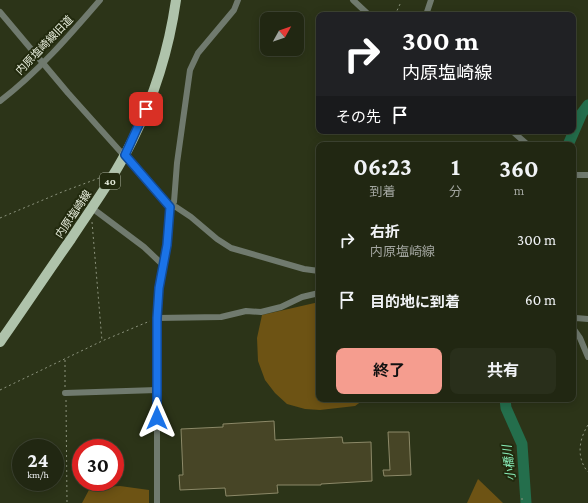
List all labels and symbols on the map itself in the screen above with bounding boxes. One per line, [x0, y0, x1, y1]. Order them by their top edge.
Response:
north arrow [260, 12, 304, 56]
street label: 内原塩崎線旧道 [13, 13, 75, 77]
pin [129, 92, 163, 126]
road number: 40 [100, 173, 120, 189]
street label: 内原塩崎線 [53, 188, 93, 240]
position arrow [136, 397, 178, 439]
speed limit sign: 30 [72, 439, 124, 491]
water label: 小橋川 [500, 442, 518, 482]

